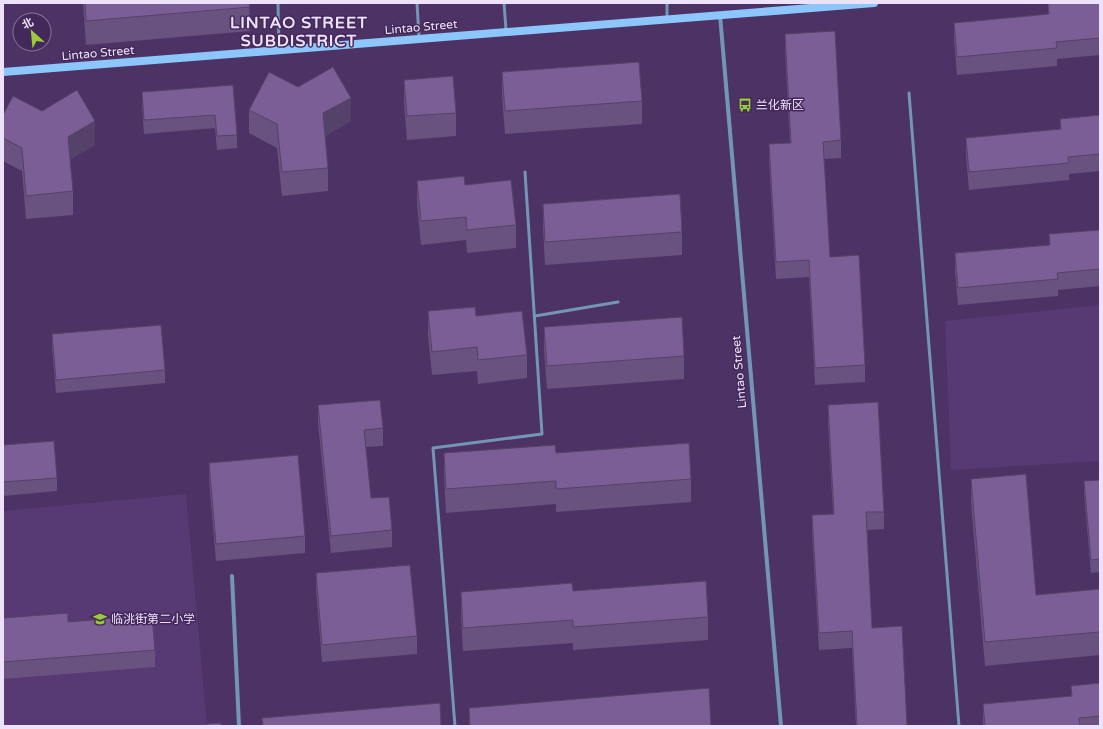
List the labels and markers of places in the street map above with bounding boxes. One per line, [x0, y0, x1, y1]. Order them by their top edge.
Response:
bus stop icon: 兰化新区 [737, 97, 753, 113]
place label: 兰化新区 [756, 98, 804, 112]
school or university icon: 临洮街第二小学 [92, 611, 108, 627]
place label: 临洮街第二小学 [111, 612, 195, 626]

